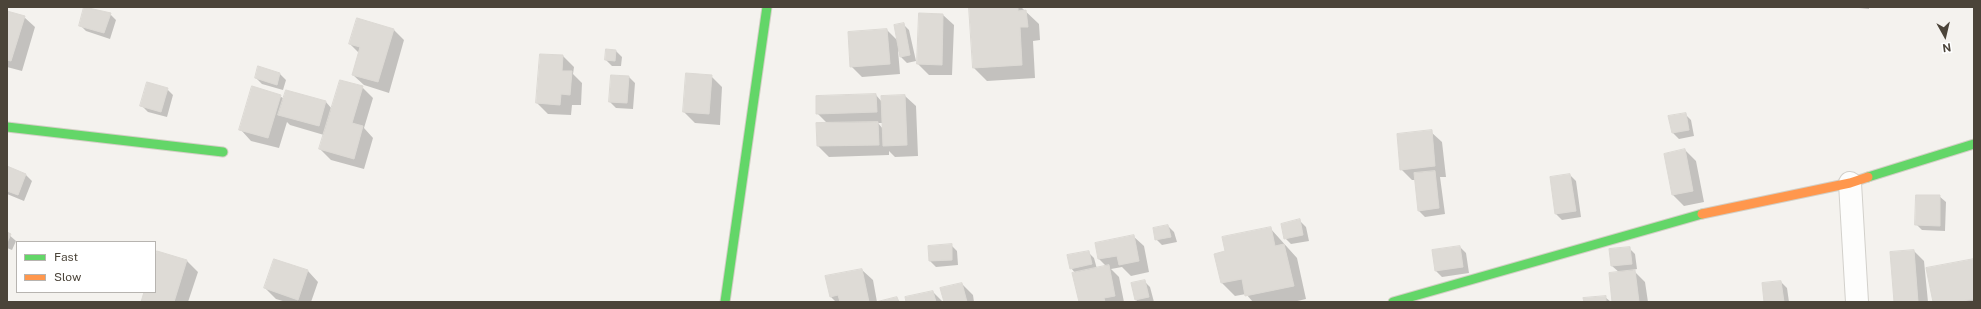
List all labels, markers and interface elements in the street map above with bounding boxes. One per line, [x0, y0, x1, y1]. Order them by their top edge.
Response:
north arrow [1925, 16, 1965, 56]
text: N [1942, 41, 1952, 54]
legend [16, 241, 156, 293]
text: Fast [54, 250, 78, 264]
text: Slow [54, 270, 81, 284]

